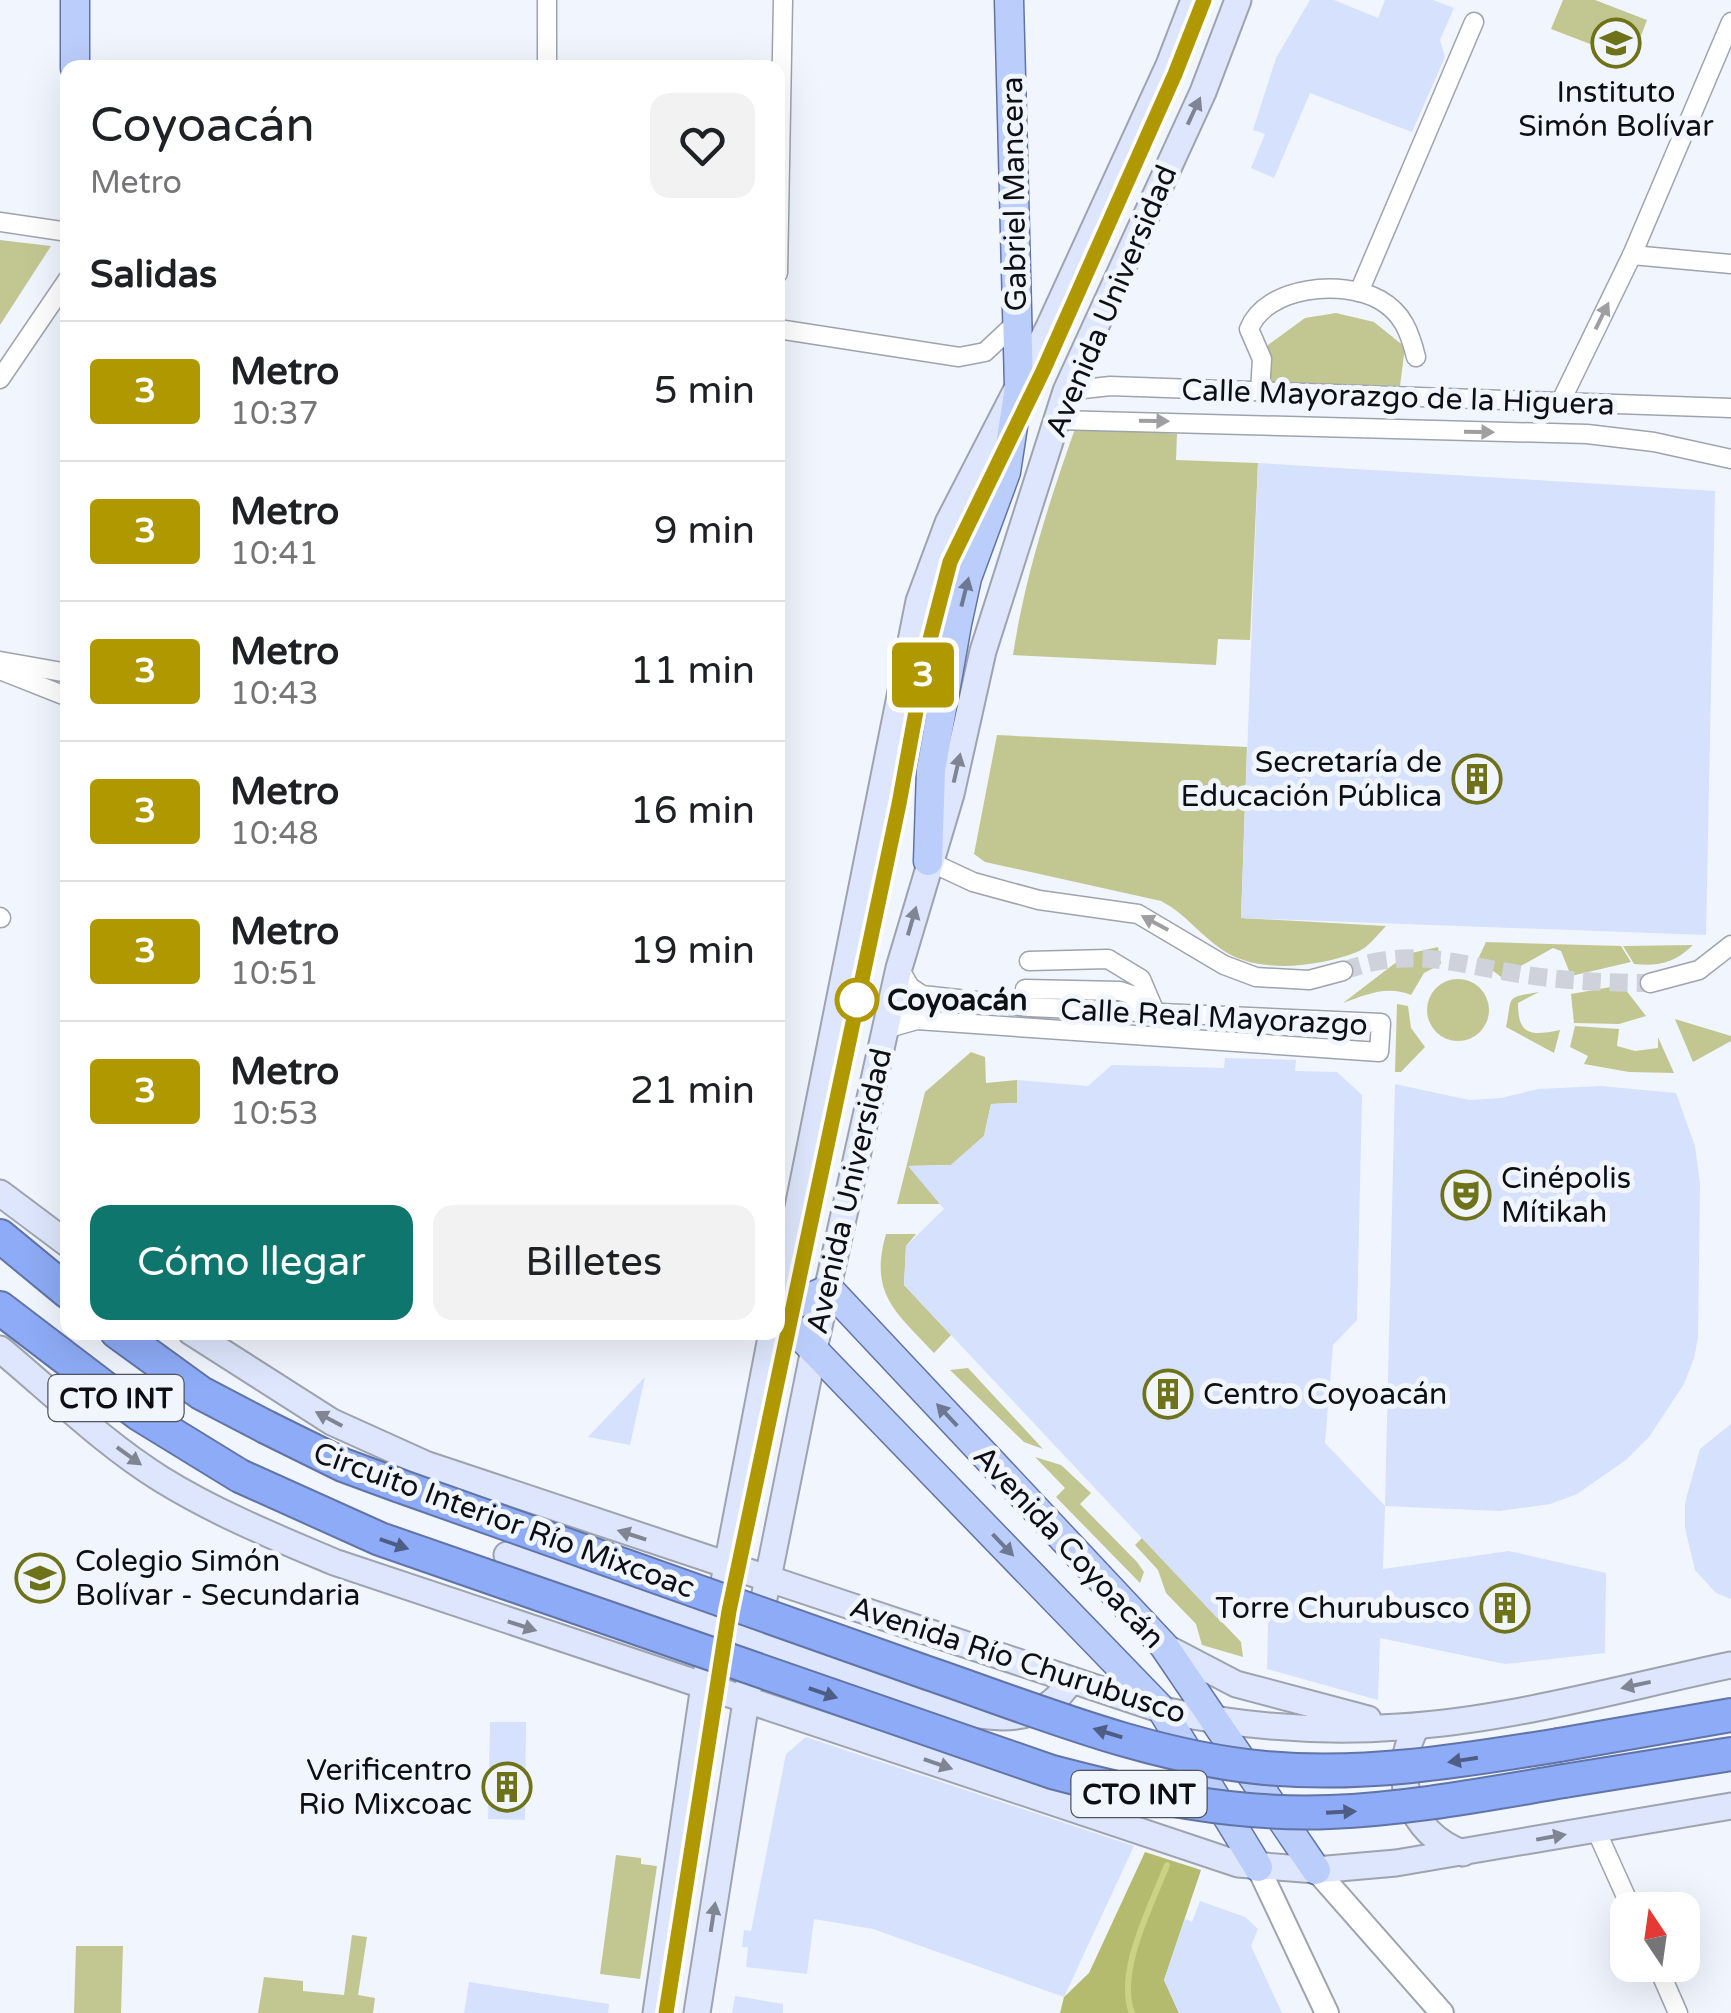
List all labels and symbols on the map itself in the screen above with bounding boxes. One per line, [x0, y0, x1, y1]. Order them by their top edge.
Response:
school or university icon: Instituto Simón Bolívar [1590, 17, 1642, 69]
place label: Instituto Simón Bolívar [1518, 74, 1714, 145]
street label: Gabriel Mancera [994, 76, 1035, 312]
one-way arrow [1186, 97, 1202, 126]
street label: Avenida Universidad [1037, 160, 1186, 443]
one-way arrow [1594, 301, 1611, 330]
street label: Calle Mayorazgo de la Higuera [1181, 371, 1615, 424]
one-way arrow [1139, 414, 1171, 430]
one-way arrow [1463, 424, 1495, 440]
one-way arrow [957, 576, 973, 607]
line badge: 3 [890, 642, 956, 708]
place label: Secretaría de Educación Pública [1181, 744, 1442, 815]
one-way arrow [950, 752, 965, 783]
building icon: Secretaría de Educación Pública [1451, 753, 1503, 805]
one-way arrow [904, 905, 920, 936]
one-way arrow [1141, 915, 1170, 932]
marker: Coyoacán [836, 979, 878, 1021]
place label: Coyoacán [887, 982, 1028, 1019]
street label: Calle Real Mayorazgo [1059, 991, 1369, 1044]
street label: Avenida Universidad [799, 1045, 900, 1338]
place label: Cinépolis Mítikah [1501, 1160, 1631, 1231]
theatre icon: Cinépolis Mítikah [1440, 1169, 1492, 1221]
building icon: Centro Coyoacán [1142, 1368, 1194, 1420]
road number: CTO INT [48, 1375, 184, 1421]
place label: Centro Coyoacán [1203, 1376, 1447, 1413]
one-way arrow [936, 1403, 959, 1427]
one-way arrow [315, 1411, 344, 1428]
street label: Circuito Interior Río Mixcoac [308, 1434, 700, 1607]
street label: Avenida Coyoacán [965, 1438, 1172, 1656]
one-way arrow [116, 1446, 142, 1465]
one-way arrow [617, 1527, 647, 1542]
one-way arrow [991, 1533, 1014, 1557]
one-way arrow [379, 1537, 409, 1552]
place label: Colegio Simón Bolívar - Secundaria [75, 1543, 360, 1614]
school or university icon: Colegio Simón Bolívar - Secundaria [14, 1552, 66, 1604]
building icon: Torre Churubusco [1479, 1582, 1531, 1634]
street label: Avenida Río Churubusco [845, 1589, 1190, 1732]
place label: Torre Churubusco [1215, 1590, 1470, 1627]
one-way arrow [508, 1619, 538, 1634]
one-way arrow [1620, 1678, 1651, 1694]
one-way arrow [809, 1687, 839, 1702]
one-way arrow [1092, 1725, 1122, 1740]
place label: Verificentro Rio Mixcoac [298, 1752, 472, 1823]
one-way arrow [1446, 1753, 1478, 1769]
one-way arrow [923, 1757, 953, 1772]
building icon: Verificentro Rio Mixcoac [481, 1761, 533, 1813]
road number: CTO INT [1072, 1771, 1206, 1817]
one-way arrow [1326, 1803, 1357, 1819]
one-way arrow [1535, 1829, 1567, 1845]
north arrow [1610, 1892, 1700, 1982]
one-way arrow [706, 1900, 721, 1932]

